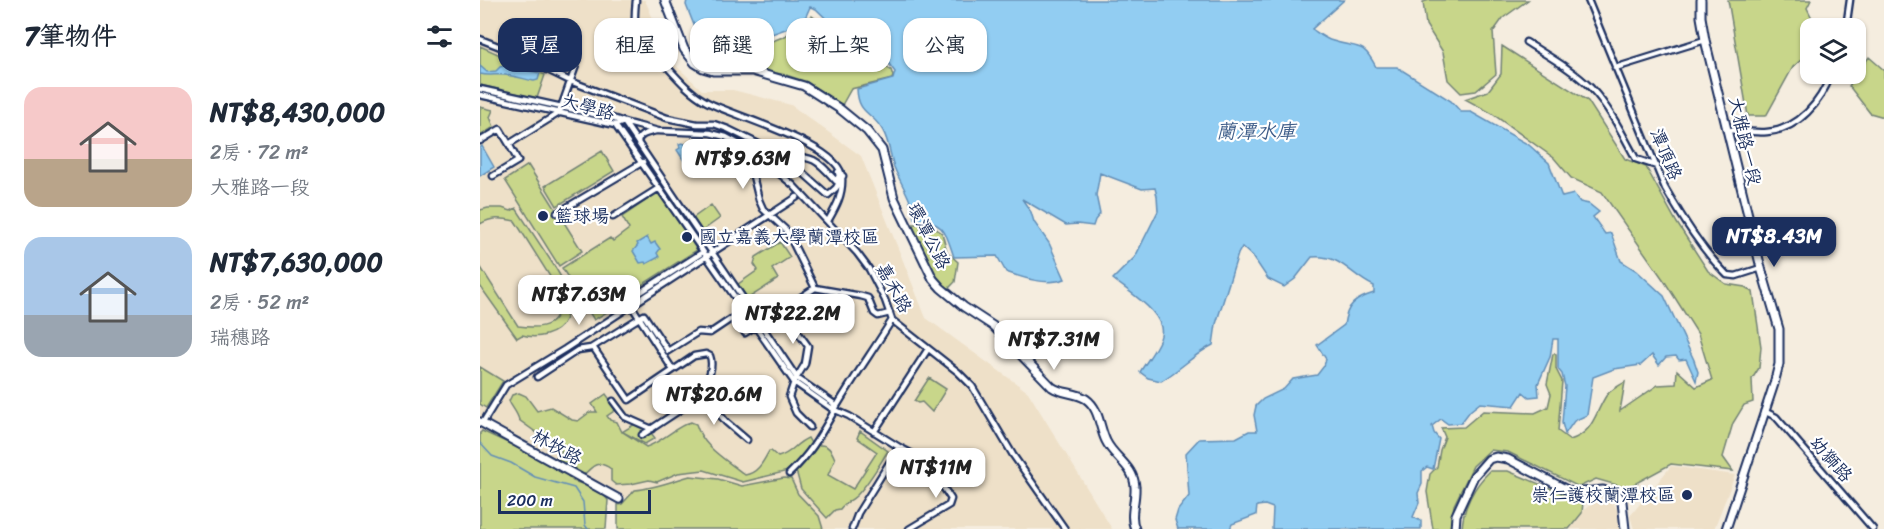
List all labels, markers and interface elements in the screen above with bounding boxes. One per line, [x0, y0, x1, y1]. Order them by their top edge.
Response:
text: 7筆物件 [24, 13, 117, 59]
chip: 買屋 [498, 18, 582, 72]
chip: 租屋 [594, 18, 678, 72]
chip: 篩選 [690, 18, 774, 72]
chip: 新上架 [786, 18, 891, 72]
chip: 公寓 [903, 18, 987, 72]
map controls [1800, 18, 1866, 84]
button: layers [1800, 18, 1866, 84]
icon: filters [423, 20, 456, 53]
street label: 大學路 [558, 85, 618, 129]
text: NT$8,430,000 [210, 89, 385, 135]
street label: 大雅路一段 [1719, 94, 1771, 188]
icon: home [72, 111, 144, 183]
water label: 蘭潭水庫 [1216, 114, 1298, 149]
street label: 潭頂路 [1641, 123, 1691, 185]
text: 2房 · 72 m² [210, 135, 309, 170]
pin: NT$9.63M [681, 139, 805, 190]
text: NT$9.63M [696, 141, 790, 176]
text: 大雅路一段 [210, 170, 310, 205]
street label: 環潭公路 [898, 197, 960, 275]
place label: 籃球場 [555, 200, 609, 232]
marker: 籃球場 [536, 209, 550, 223]
pin: NT$8.43M [1712, 217, 1836, 268]
text: NT$8.43M [1726, 219, 1822, 254]
place label: 國立嘉義大學蘭潭校區 [699, 221, 879, 253]
marker: 國立嘉義大學蘭潭校區 [680, 230, 694, 244]
text: NT$7,630,000 [210, 239, 383, 285]
street label: 嘉禾路 [867, 257, 921, 319]
icon: home [72, 261, 144, 333]
pin: NT$7.63M [517, 275, 641, 326]
text: NT$7.63M [532, 277, 626, 312]
text: 2房 · 52 m² [210, 285, 309, 320]
pin: NT$22.2M [731, 294, 855, 345]
text: NT$22.2M [746, 296, 840, 331]
text: 瑞穗路 [210, 320, 270, 355]
pin: NT$7.31M [992, 320, 1116, 371]
text: NT$7.31M [1008, 322, 1100, 357]
pin: NT$20.6M [652, 375, 776, 426]
text: NT$20.6M [666, 377, 762, 412]
street label: 林牧路 [526, 420, 588, 474]
street label: 幼獅路 [1801, 428, 1861, 490]
pin: NT$11M [887, 448, 985, 499]
text: NT$11M [900, 450, 972, 485]
place label: 崇仁護校蘭潭校區 [1531, 479, 1675, 511]
text: 200 m [507, 486, 553, 515]
scale bar [498, 487, 651, 514]
marker: 崇仁護校蘭潭校區 [1680, 488, 1694, 502]

